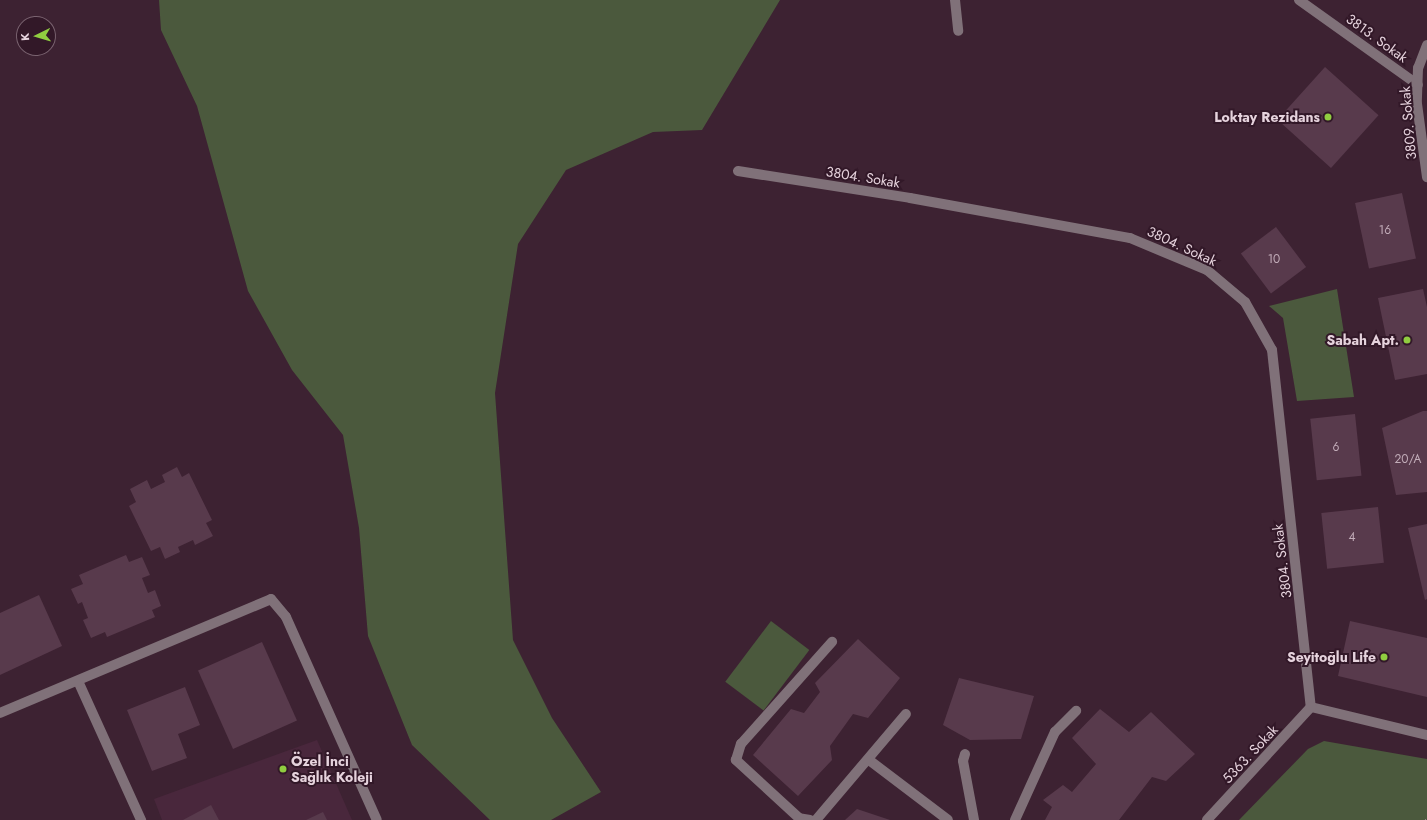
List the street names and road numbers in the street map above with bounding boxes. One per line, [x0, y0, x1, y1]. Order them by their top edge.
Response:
street label: 3813. Sokak [1343, 10, 1411, 66]
street label: 3809. Sokak [1396, 86, 1420, 160]
street label: 3804. Sokak [825, 163, 901, 191]
street label: 3804. Sokak [1145, 223, 1219, 269]
street label: 3804. Sokak [1269, 523, 1295, 599]
street label: 5363. Sokak [1219, 721, 1281, 787]

